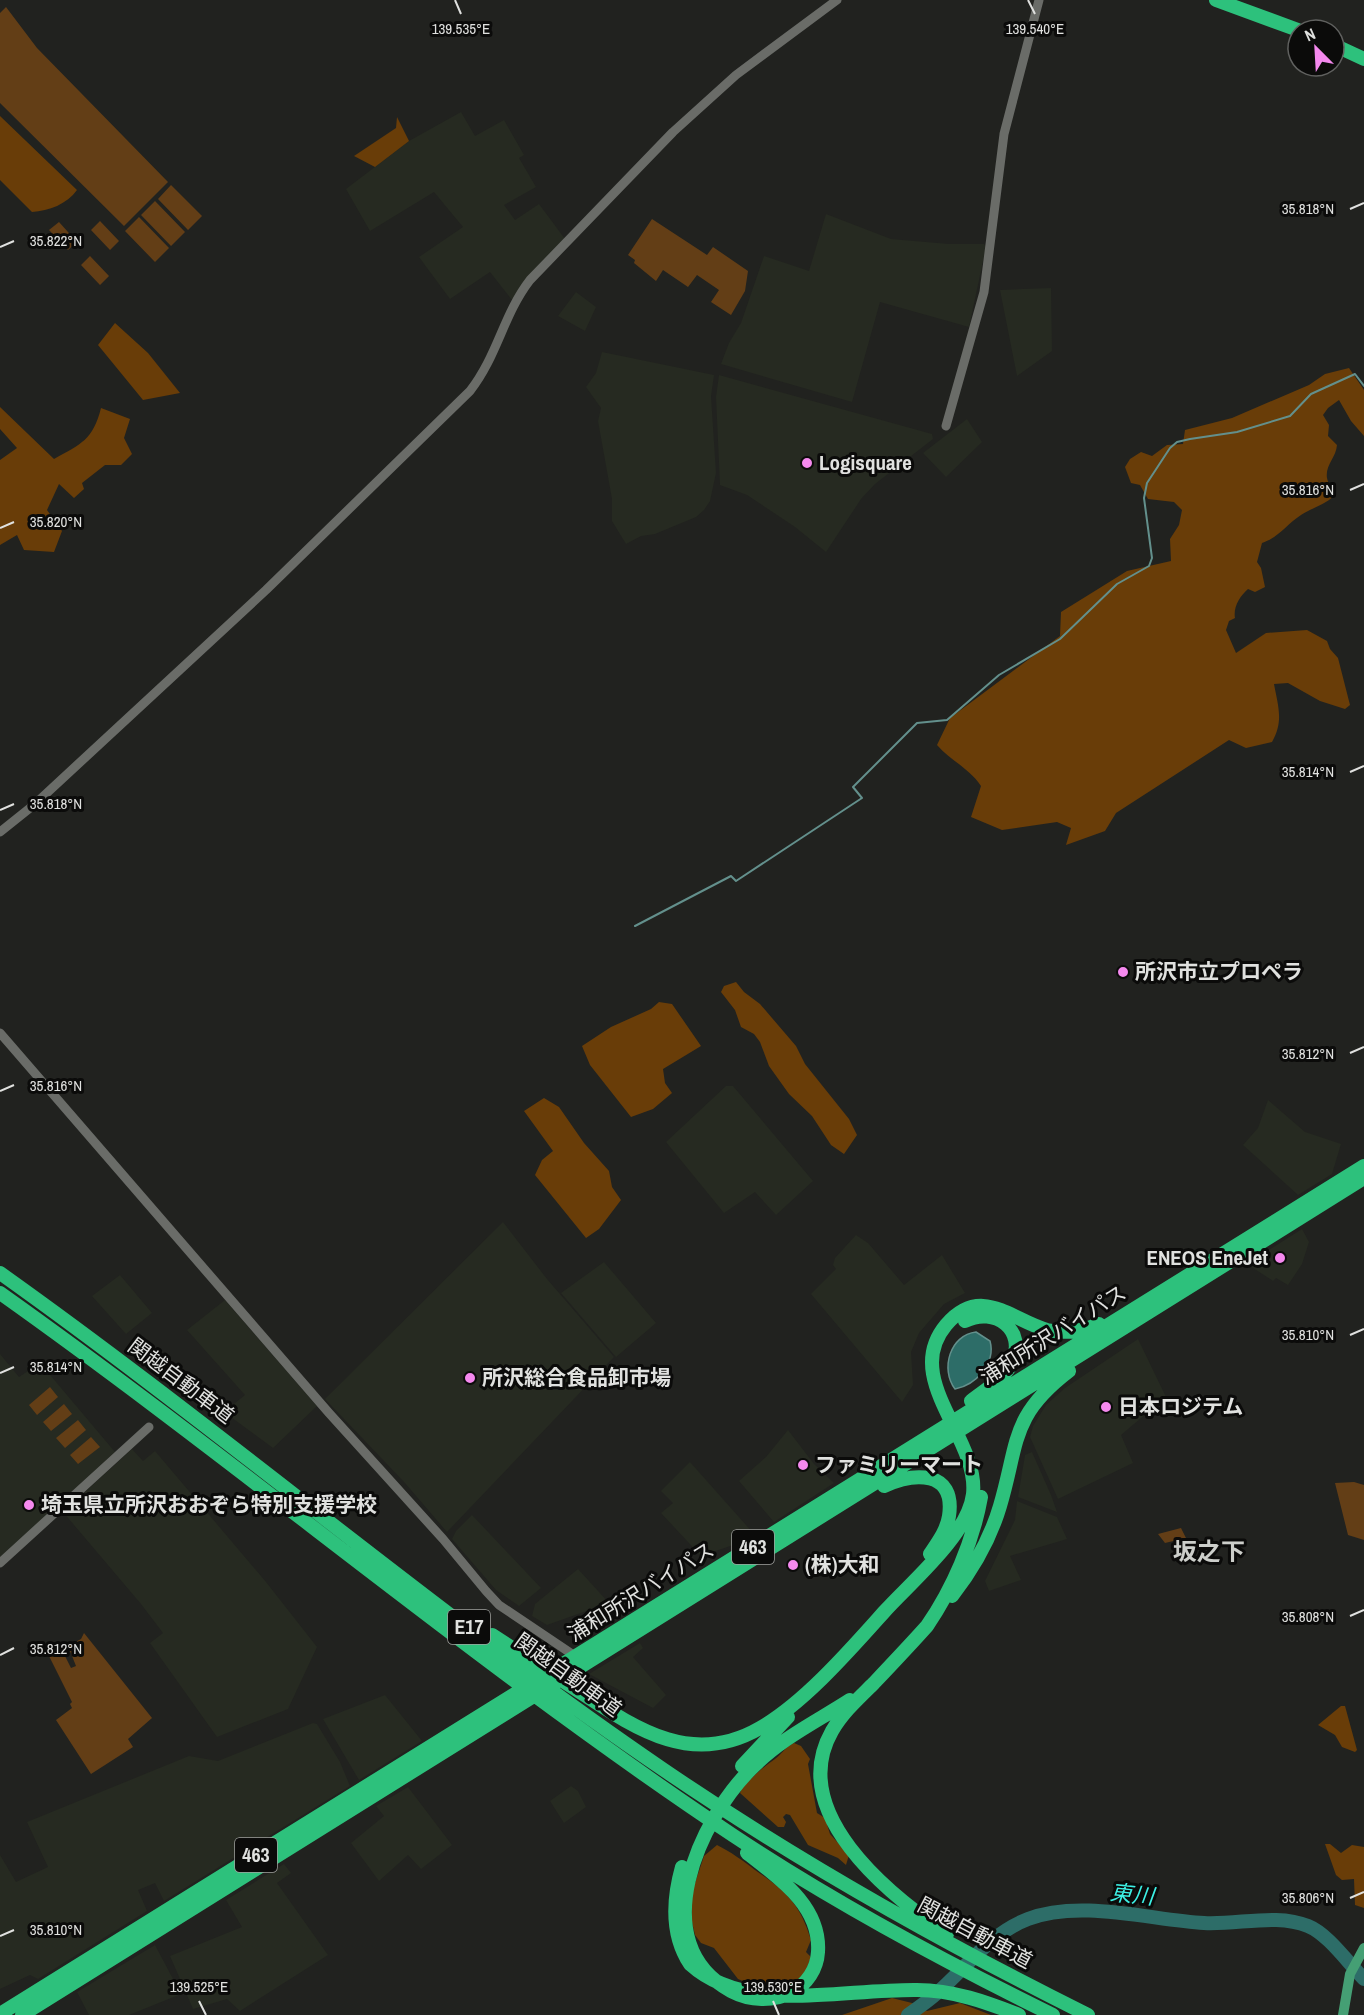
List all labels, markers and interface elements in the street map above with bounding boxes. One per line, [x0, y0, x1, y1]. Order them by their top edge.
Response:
text: 139.535°E [432, 18, 490, 39]
text: 139.540°E [1006, 18, 1064, 39]
north arrow [1286, 18, 1346, 78]
text: N [1301, 22, 1319, 46]
text: 35.818°N [1282, 198, 1334, 219]
text: 35.822°N [30, 230, 82, 251]
place label: Logisquare [819, 448, 912, 477]
marker: Logisquare [800, 456, 814, 470]
text: 35.816°N [1282, 479, 1334, 500]
text: 35.820°N [30, 511, 82, 532]
text: 35.814°N [1282, 761, 1334, 782]
text: 35.818°N [30, 793, 82, 814]
place label: 所沢市立プロペラ [1135, 957, 1303, 986]
marker: 所沢市立プロペラ [1116, 965, 1130, 979]
text: 35.812°N [1282, 1043, 1334, 1064]
text: 35.816°N [30, 1075, 82, 1096]
place label: ENEOS EneJet [1146, 1243, 1268, 1272]
marker: ENEOS EneJet [1273, 1251, 1287, 1265]
street label: 浦和所沢バイパス [974, 1278, 1131, 1391]
text: 35.810°N [1282, 1324, 1334, 1345]
street label: 関越自動車道 [122, 1331, 240, 1430]
text: 35.814°N [30, 1356, 82, 1377]
place label: 所沢総合食品卸市場 [482, 1363, 671, 1392]
marker: 所沢総合食品卸市場 [463, 1371, 477, 1385]
place label: 日本ロジテム [1118, 1392, 1243, 1421]
marker: 日本ロジテム [1099, 1400, 1113, 1414]
place label: ファミリーマート [815, 1450, 983, 1479]
marker: ファミリーマート [796, 1458, 810, 1472]
place label: 埼玉県立所沢おおぞら特別支援学校 [41, 1490, 377, 1519]
marker: 埼玉県立所沢おおぞら特別支援学校 [22, 1498, 36, 1512]
road number: 463 [732, 1530, 774, 1564]
street label: 浦和所沢バイパス [562, 1535, 719, 1648]
district label: 坂之下 [1173, 1535, 1245, 1567]
place label: (株)大和 [805, 1550, 879, 1579]
marker: (株)大和 [786, 1558, 800, 1572]
text: 35.808°N [1282, 1606, 1334, 1627]
road number: E17 [448, 1610, 490, 1644]
street label: 関越自動車道 [509, 1626, 628, 1723]
text: 35.812°N [30, 1638, 82, 1659]
road number: 463 [235, 1838, 277, 1872]
water label: 東川 [1109, 1877, 1157, 1911]
text: 35.806°N [1282, 1887, 1334, 1908]
street label: 関越自動車道 [913, 1890, 1038, 1975]
text: 35.810°N [30, 1919, 82, 1940]
text: 139.525°E [170, 1976, 228, 1997]
text: 139.530°E [744, 1976, 802, 1997]

